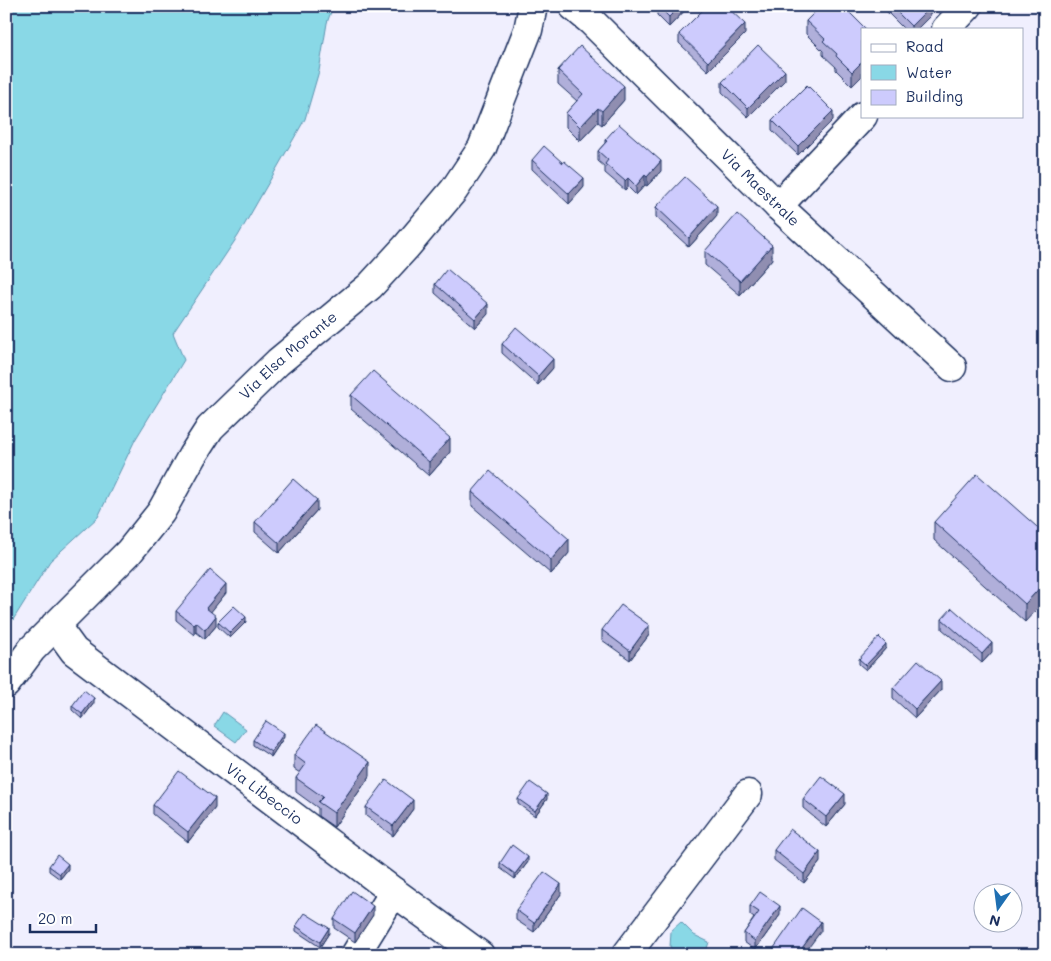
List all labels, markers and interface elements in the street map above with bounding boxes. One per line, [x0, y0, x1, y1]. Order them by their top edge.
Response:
legend [861, 28, 1024, 118]
text: Road [906, 36, 943, 56]
text: Water [906, 62, 952, 82]
text: Building [906, 86, 963, 106]
street label: Via Maestrale [717, 144, 805, 230]
street label: Via Elsa Morante [234, 306, 341, 403]
street label: Via Libeccio [222, 758, 307, 829]
north arrow [974, 884, 1024, 934]
scale bar [30, 901, 96, 933]
text: 20 m [38, 908, 72, 928]
text: N [987, 911, 1002, 932]

